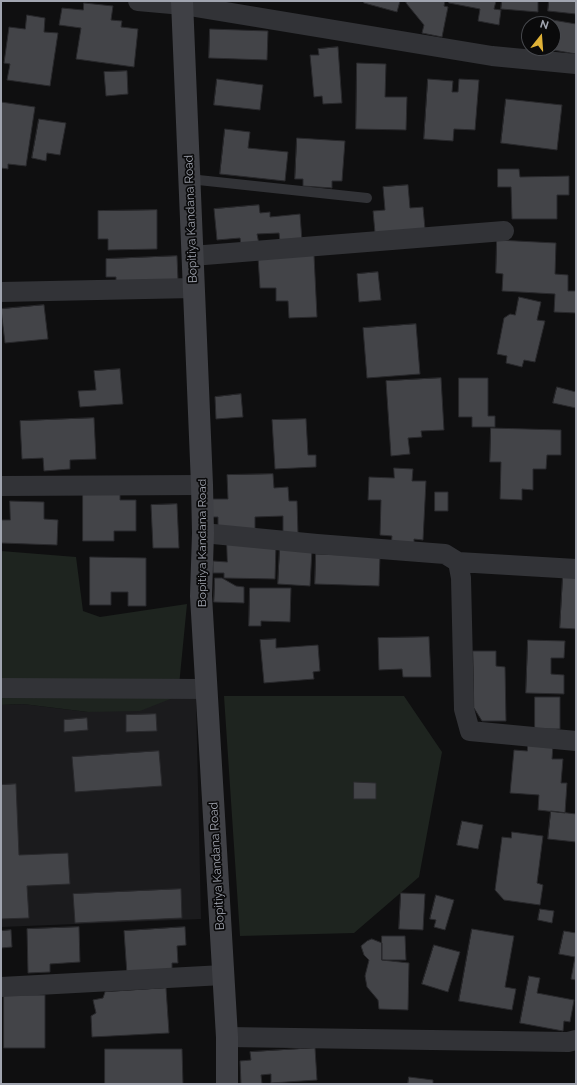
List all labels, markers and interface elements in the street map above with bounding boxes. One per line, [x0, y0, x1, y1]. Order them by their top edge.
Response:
north arrow [521, 16, 561, 56]
text: N [538, 18, 550, 32]
street label: Bopitiya Kandana Road [182, 155, 200, 283]
street label: Bopitiya Kandana Road [195, 479, 209, 607]
street label: Bopitiya Kandana Road [206, 802, 228, 930]

